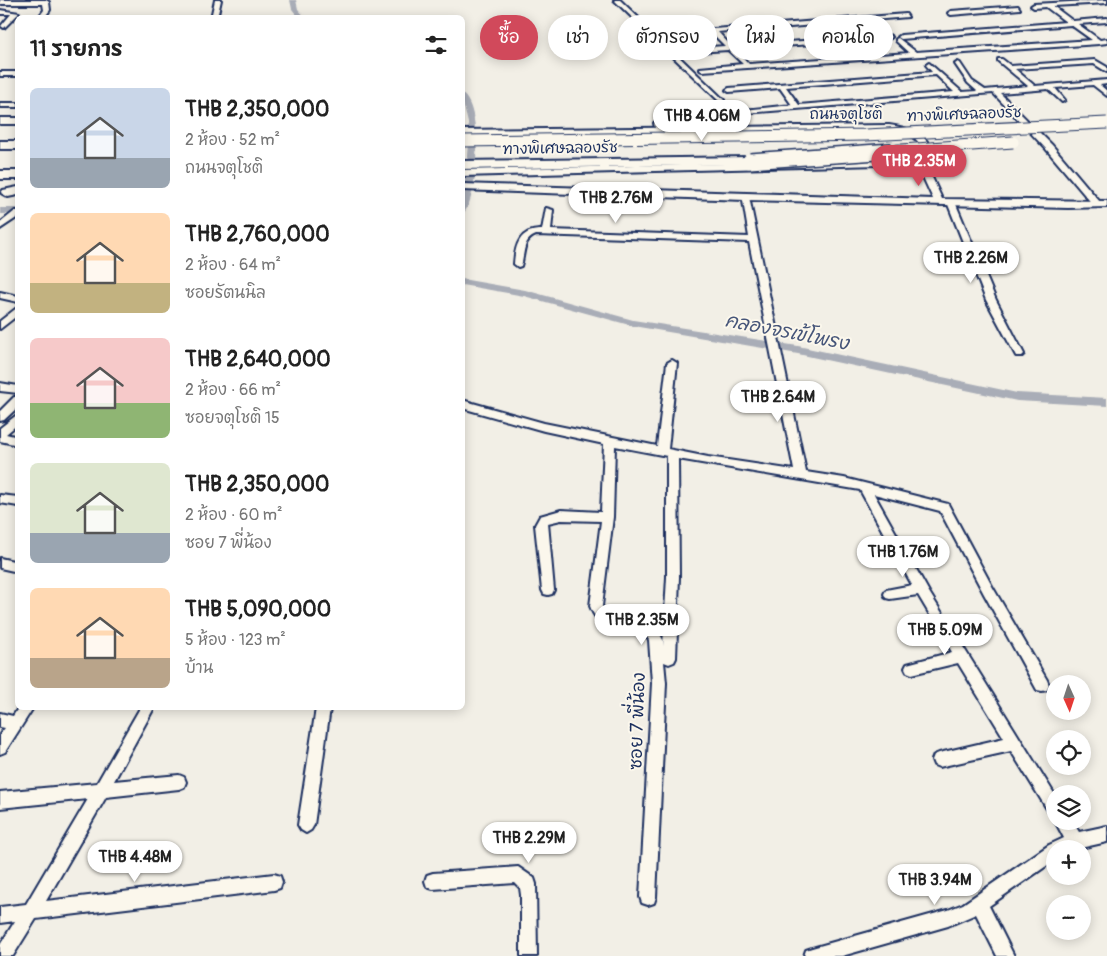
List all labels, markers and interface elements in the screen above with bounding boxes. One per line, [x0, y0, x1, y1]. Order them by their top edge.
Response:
chip: ซื้อ [480, 15, 538, 60]
chip: เช่า [548, 15, 608, 60]
chip: ตัวกรอง [618, 15, 717, 60]
chip: ใหม่ [727, 15, 794, 60]
chip: คอนโด [804, 15, 893, 60]
icon: filters [422, 31, 450, 59]
text: 11 รายการ [30, 36, 123, 63]
text: THB 2,350,000 [185, 96, 329, 123]
pin: THB 4.06M [645, 100, 759, 142]
street label: ทางพิเศษฉลองรัช [906, 103, 1022, 126]
street label: ถนนจตุโชติ [809, 104, 883, 125]
text: THB 4.06M [664, 106, 740, 126]
icon: home [70, 108, 130, 168]
text: 2 ห้อง · 52 m² [185, 130, 280, 150]
street label: ทางพิเศษฉลองรัช [502, 138, 618, 159]
pin: THB 2.35M [862, 144, 976, 187]
text: THB 2.35M [882, 151, 956, 171]
text: ถนนจตุโชติ [185, 158, 263, 178]
pin: THB 2.76M [559, 182, 673, 224]
text: THB 2.76M [579, 188, 653, 208]
text: THB 2,760,000 [185, 221, 330, 248]
icon: home [70, 233, 130, 293]
pin: THB 2.26M [914, 242, 1028, 284]
text: THB 2.26M [934, 248, 1008, 268]
text: 2 ห้อง · 64 m² [185, 255, 281, 275]
text: ซอยรัตนนิล [185, 283, 266, 303]
water label: คลองจรเข้โพรง [723, 307, 853, 356]
text: THB 2,640,000 [185, 346, 331, 373]
icon: home [70, 358, 130, 418]
text: 2 ห้อง · 66 m² [185, 380, 281, 400]
pin: THB 2.64M [721, 380, 835, 423]
text: THB 2.64M [741, 387, 815, 407]
text: ซอยจตุโชติ 15 [185, 408, 280, 428]
text: THB 2,350,000 [185, 471, 329, 498]
icon: home [70, 483, 130, 543]
text: 2 ห้อง · 60 m² [185, 505, 283, 525]
text: ซอย 7 พี่น้อง [185, 533, 272, 553]
pin: THB 1.76M [846, 536, 960, 578]
text: THB 1.76M [868, 542, 938, 562]
text: THB 5,090,000 [185, 596, 331, 623]
pin: THB 2.35M [585, 604, 699, 646]
icon: home [70, 608, 130, 668]
text: THB 2.35M [605, 610, 679, 630]
pin: THB 5.09M [888, 614, 1002, 656]
text: THB 5.09M [908, 620, 982, 640]
text: 5 ห้อง · 123 m² [185, 630, 286, 650]
text: บ้าน [185, 658, 213, 678]
street label: ซอย 7 พี่น้อง [617, 672, 651, 770]
north arrow [1046, 675, 1091, 720]
map controls [1046, 675, 1091, 940]
button: locate [1046, 730, 1091, 775]
button: layers [1046, 785, 1091, 830]
pin: THB 2.29M [472, 822, 586, 864]
text: THB 2.29M [493, 828, 565, 848]
pin: THB 4.48M [78, 840, 192, 883]
button: + [1046, 840, 1091, 885]
text: THB 4.48M [98, 847, 172, 867]
pin: THB 3.94M [878, 864, 992, 906]
text: THB 3.94M [898, 870, 972, 890]
button: − [1046, 895, 1091, 940]

